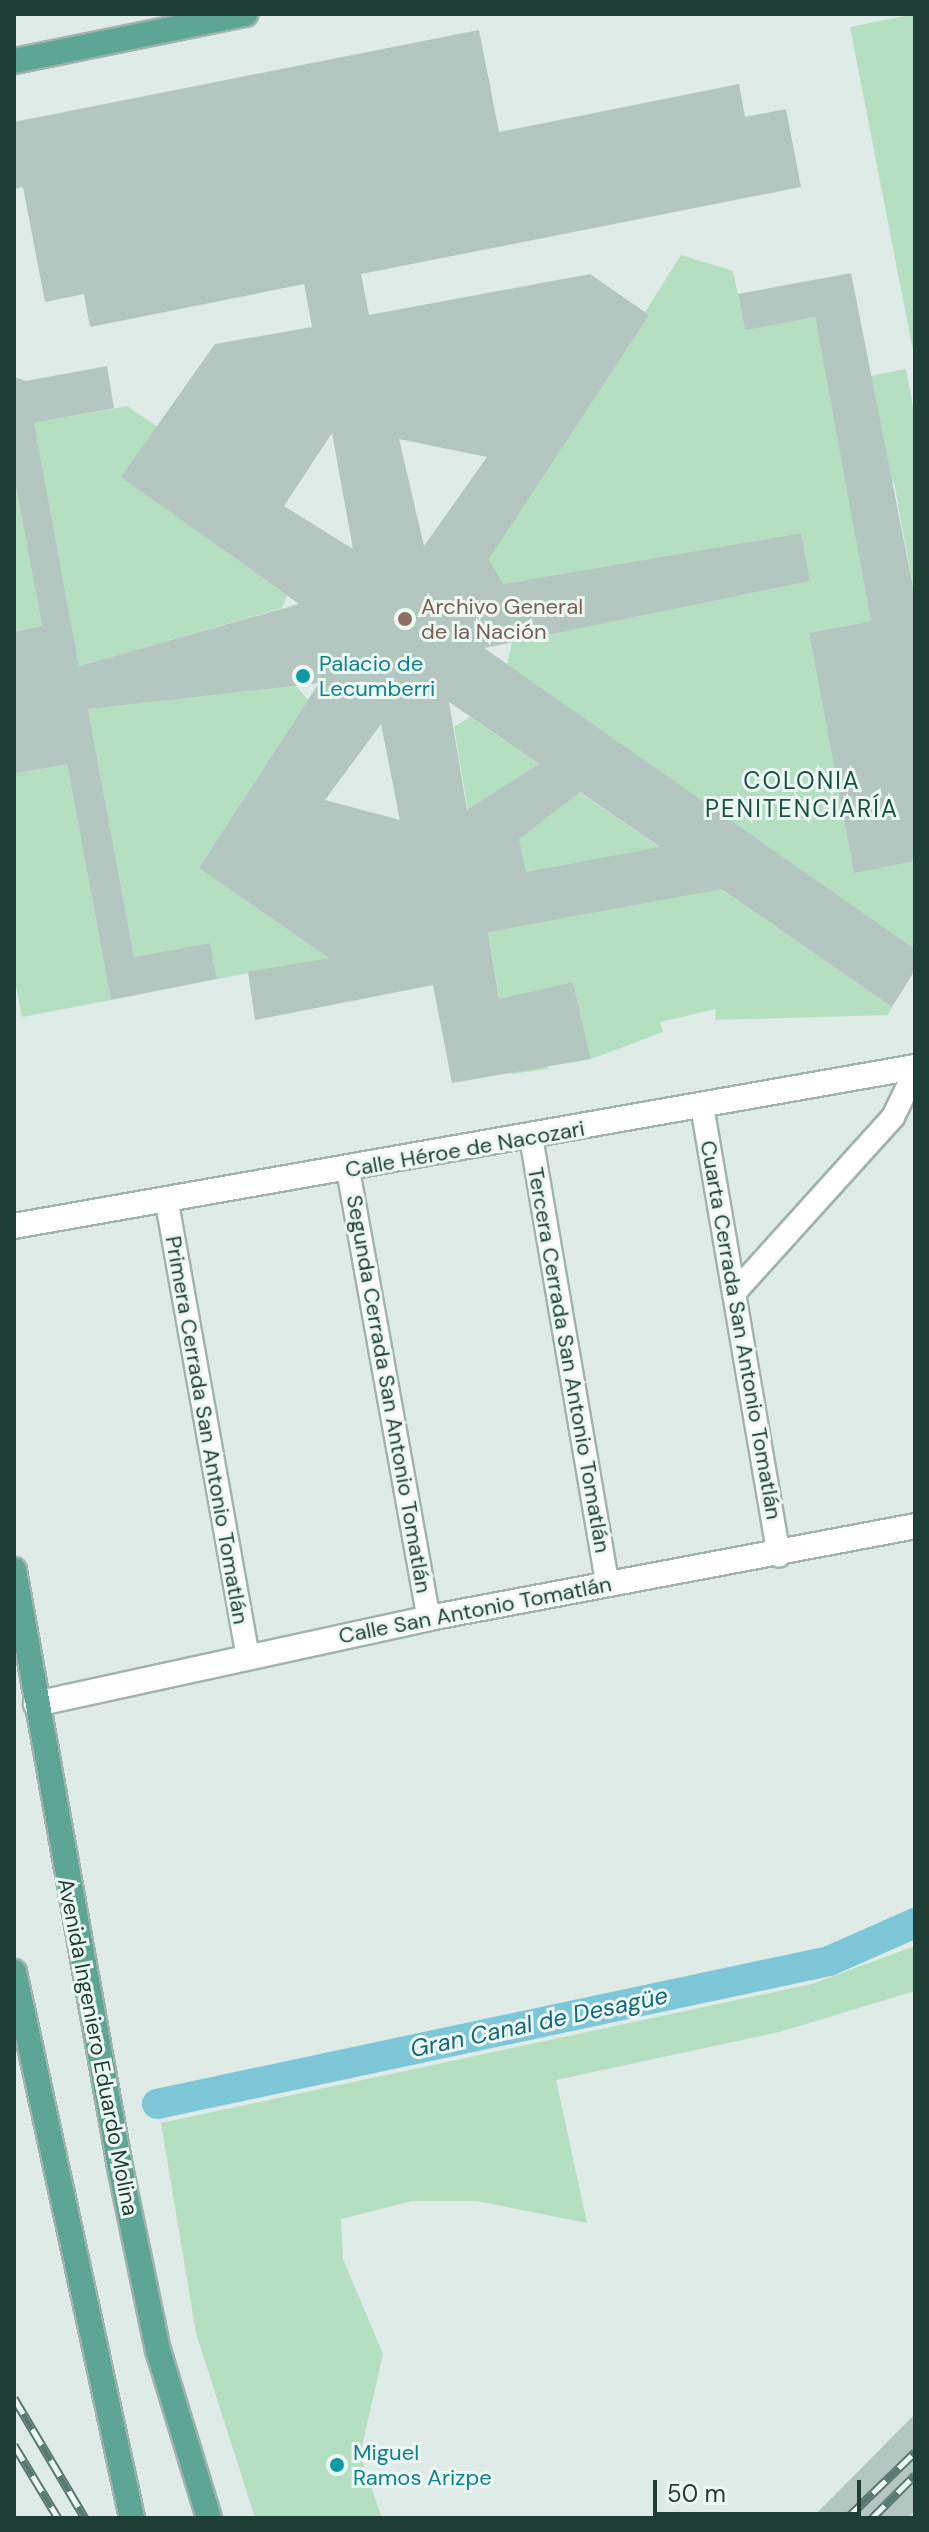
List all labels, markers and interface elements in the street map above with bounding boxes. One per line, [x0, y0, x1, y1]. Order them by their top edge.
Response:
place label: Archivo General de la Nación [421, 593, 583, 644]
marker: Archivo General de la Nación [396, 610, 414, 628]
place label: Palacio de Lecumberri [319, 650, 435, 702]
marker: Palacio de Lecumberri [294, 667, 312, 685]
district label: COLONIA PENITENCIARÍA [705, 767, 899, 823]
street label: Calle Héroe de Nacozari [343, 1115, 587, 1183]
street label: Cuarta Cerrada San Antonio Tomatlán [695, 1138, 787, 1522]
street label: Tercera Cerrada San Antonio Tomatlán [522, 1165, 616, 1555]
street label: Segunda Cerrada San Antonio Tomatlán [341, 1193, 437, 1595]
street label: Primera Cerrada San Antonio Tomatlán [160, 1234, 254, 1626]
street label: Calle San Antonio Tomatlán [336, 1571, 614, 1649]
street label: Avenida Ingeniero Eduardo Molina [52, 1876, 144, 2218]
water label: Gran Canal de Desagüe [408, 1981, 670, 2063]
place label: Miguel Ramos Arizpe [353, 2439, 492, 2490]
marker: Miguel Ramos Arizpe [328, 2456, 346, 2474]
scale bar [657, 2464, 865, 2514]
text: 50 m [667, 2478, 726, 2509]

